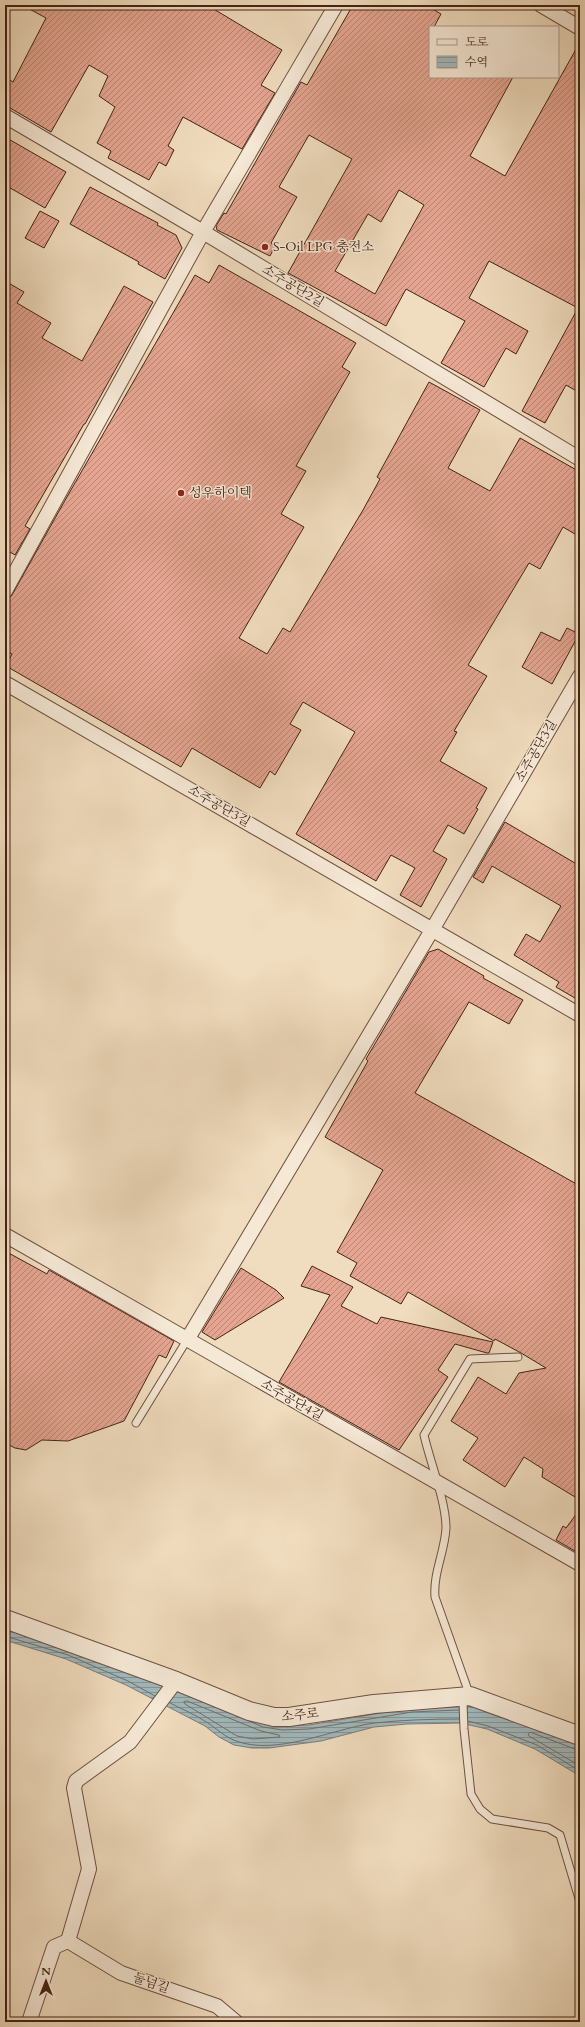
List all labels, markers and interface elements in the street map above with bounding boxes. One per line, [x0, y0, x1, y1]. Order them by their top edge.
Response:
legend [429, 26, 559, 78]
text: 도로 [465, 34, 489, 50]
text: 수역 [465, 54, 488, 70]
place label: S-Oil LPG 충전소 [273, 238, 374, 256]
marker: S-Oil LPG 충전소 [260, 242, 270, 252]
street label: 소주공단2길 [259, 260, 327, 312]
place label: 성우하이텍 [189, 484, 252, 502]
marker: 성우하이텍 [176, 488, 186, 498]
street label: 소주공단3길 [511, 716, 561, 786]
street label: 소주공단3길 [184, 781, 254, 831]
street label: 소주공단4길 [257, 1375, 327, 1425]
street label: 소주로 [280, 1704, 320, 1726]
north arrow [26, 1961, 66, 2001]
text: N [41, 1964, 51, 1979]
street label: 둘넘길 [130, 1968, 172, 1998]

